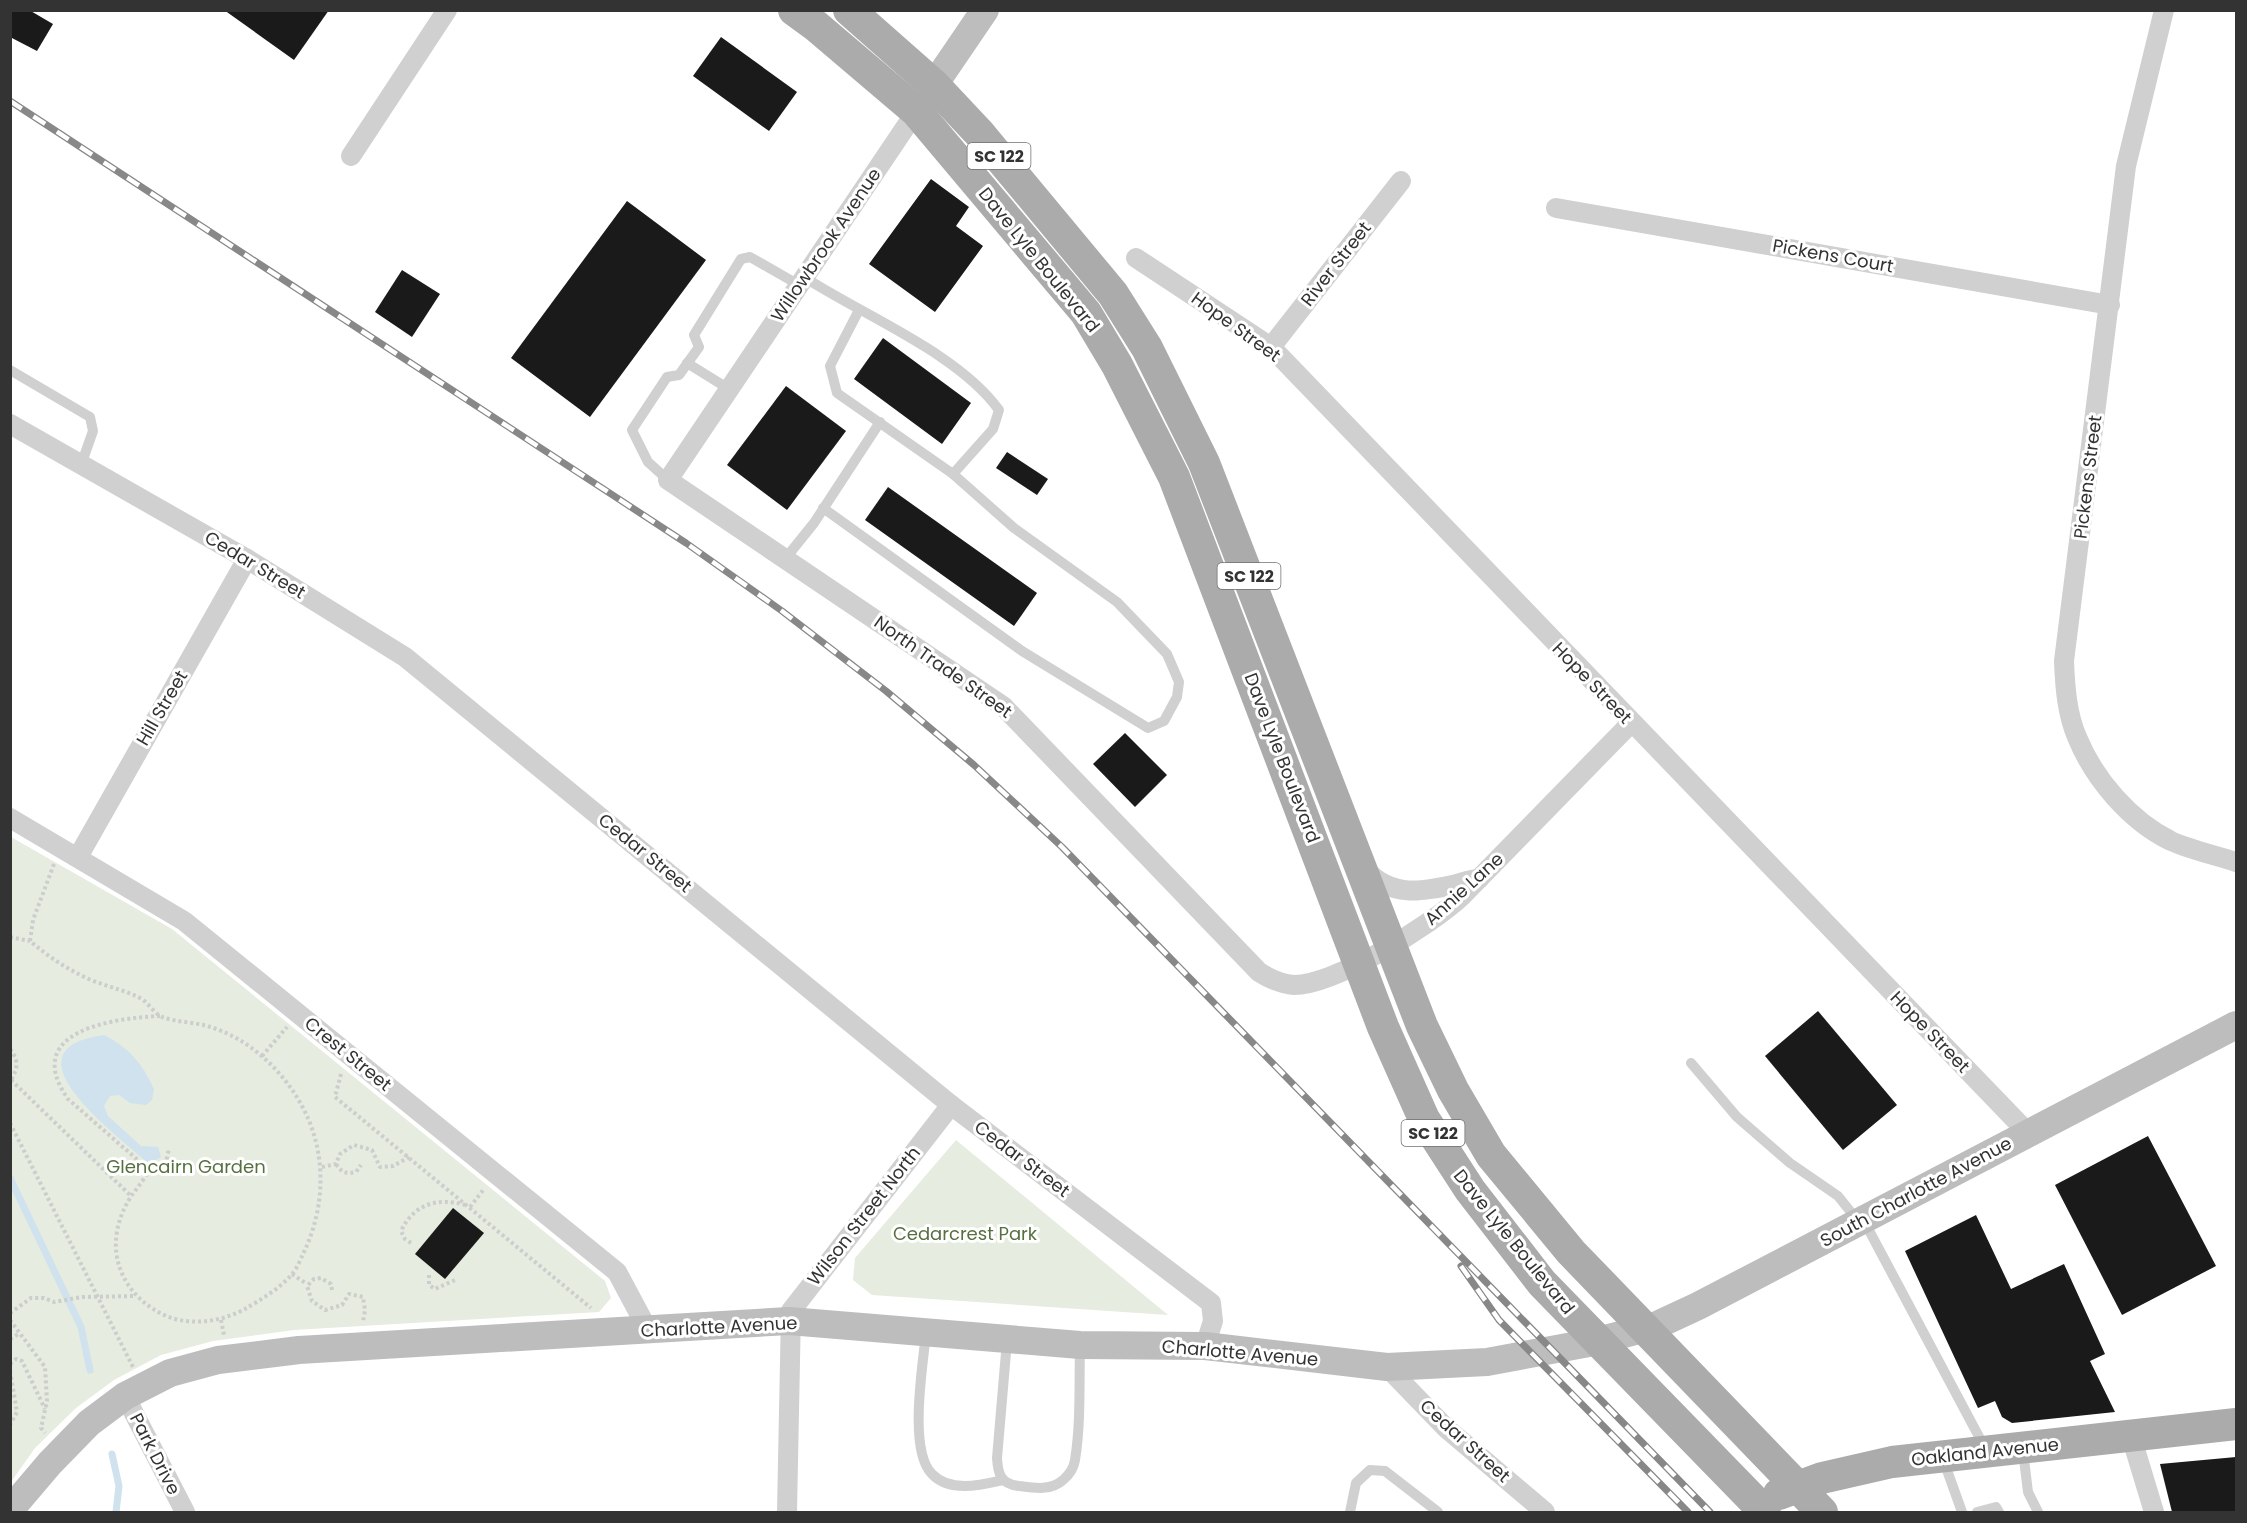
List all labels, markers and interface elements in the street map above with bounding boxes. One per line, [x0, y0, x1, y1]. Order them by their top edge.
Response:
road number: SC 122 [968, 143, 1030, 169]
street label: Willowbrook Avenue [765, 163, 886, 327]
street label: Dave Lyle Boulevard [973, 182, 1106, 338]
street label: River Street [1295, 216, 1377, 311]
street label: Pickens Court [1771, 233, 1895, 278]
street label: Hope Street [1187, 286, 1286, 368]
street label: Pickens Street [2068, 414, 2108, 540]
street label: Cedar Street [200, 525, 310, 605]
road number: SC 122 [1218, 563, 1280, 589]
street label: North Trade Street [869, 610, 1017, 724]
street label: Hope Street [1547, 636, 1638, 729]
street label: Hill Street [130, 665, 193, 750]
street label: Dave Lyle Boulevard [1239, 669, 1326, 846]
street label: Cedar Street [593, 807, 697, 898]
street label: Annie Lane [1419, 846, 1509, 931]
street label: Hope Street [1885, 985, 1976, 1078]
street label: Crest Street [300, 1011, 397, 1096]
street label: Cedar Street [969, 1114, 1075, 1203]
road number: SC 122 [1402, 1120, 1464, 1146]
street label: South Charlotte Avenue [1816, 1130, 2016, 1253]
street label: Wilson Street North [801, 1141, 926, 1290]
park label: Glencairn Garden [106, 1154, 266, 1179]
street label: Dave Lyle Boulevard [1448, 1164, 1581, 1320]
park label: Cedarcrest Park [893, 1221, 1038, 1246]
street label: Charlotte Avenue [640, 1310, 798, 1343]
street label: Charlotte Avenue [1161, 1333, 1319, 1372]
street label: Cedar Street [1415, 1393, 1516, 1488]
street label: Park Drive [124, 1409, 187, 1499]
street label: Oakland Avenue [1910, 1431, 2060, 1472]

